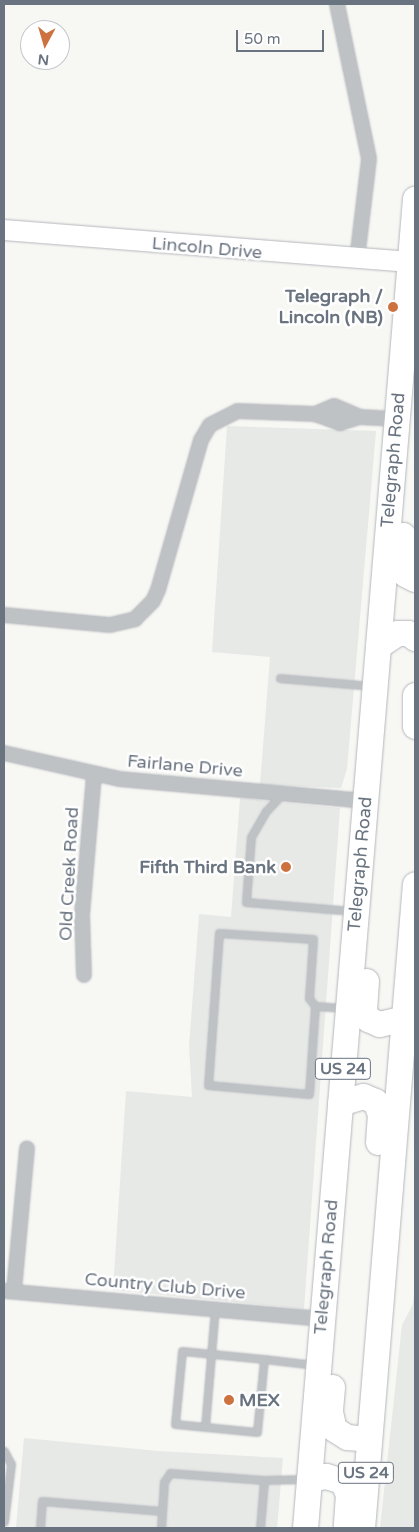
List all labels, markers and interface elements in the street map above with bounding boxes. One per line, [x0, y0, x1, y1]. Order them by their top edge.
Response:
north arrow [20, 20, 70, 70]
scale bar [239, 20, 326, 52]
text: 50 m [244, 30, 281, 48]
text: N [37, 50, 50, 68]
street label: Lincoln Drive [151, 232, 263, 264]
place label: Telegraph / Lincoln (NB) [278, 286, 383, 328]
marker: Telegraph / Lincoln (NB) [387, 301, 399, 313]
street label: Telegraph Road [376, 392, 410, 528]
street label: Fairlane Drive [126, 750, 244, 782]
street label: Telegraph Road [343, 796, 377, 932]
street label: Old Creek Road [55, 806, 83, 942]
place label: Fifth Third Bank [139, 856, 276, 878]
marker: Fifth Third Bank [280, 861, 292, 873]
road number: US 24 [314, 1056, 372, 1082]
street label: Telegraph Road [309, 1199, 343, 1335]
street label: Country Club Drive [84, 1268, 246, 1304]
place label: MEX [239, 1389, 280, 1411]
marker: MEX [223, 1394, 235, 1406]
road number: US 24 [337, 1460, 395, 1486]

